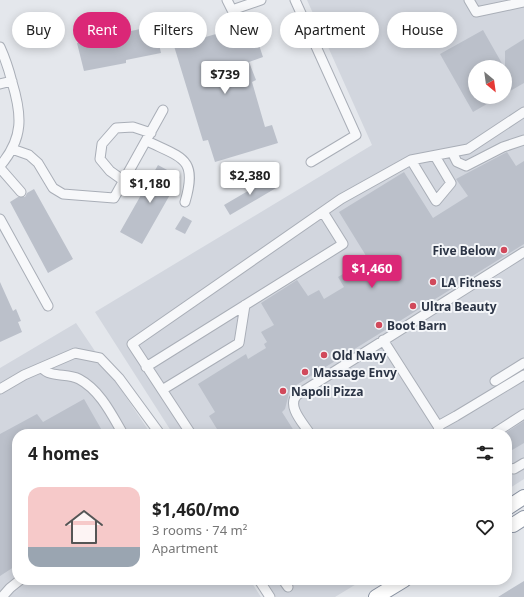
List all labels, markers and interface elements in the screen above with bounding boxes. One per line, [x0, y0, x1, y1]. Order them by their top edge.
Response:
chip: Buy [12, 12, 65, 48]
chip: Rent [73, 12, 131, 48]
chip: Filters [139, 12, 207, 48]
chip: New [215, 12, 272, 48]
chip: Apartment [280, 12, 379, 48]
chip: House [387, 12, 457, 48]
north arrow [468, 60, 512, 104]
map controls [468, 60, 512, 104]
pin: $739 [201, 61, 249, 95]
text: $739 [210, 65, 240, 83]
pin: $2,380 [217, 162, 283, 196]
text: $2,380 [230, 166, 270, 184]
pin: $1,180 [117, 170, 183, 204]
text: $1,180 [130, 174, 170, 192]
place label: Five Below [432, 242, 497, 259]
marker: Five Below [499, 245, 509, 255]
pin: $1,460 [339, 255, 405, 289]
text: $1,460 [352, 259, 392, 277]
place label: LA Fitness [441, 274, 502, 291]
marker: LA Fitness [428, 277, 438, 287]
place label: Ultra Beauty [421, 298, 497, 315]
marker: Ultra Beauty [408, 301, 418, 311]
place label: Boot Barn [387, 317, 447, 334]
marker: Boot Barn [374, 320, 384, 330]
place label: Old Navy [332, 347, 387, 364]
marker: Old Navy [319, 350, 329, 360]
place label: Massage Envy [313, 364, 397, 381]
marker: Massage Envy [300, 367, 310, 377]
place label: Napoli Pizza [291, 383, 363, 400]
marker: Napoli Pizza [278, 386, 288, 396]
text: 4 homes [28, 442, 99, 465]
icon: filters [474, 442, 496, 464]
text: $1,460/mo [152, 498, 240, 521]
icon: home [60, 503, 108, 551]
icon: heart [474, 516, 496, 538]
text: 3 rooms · 74 m² [152, 521, 247, 539]
text: Apartment [152, 539, 218, 557]

